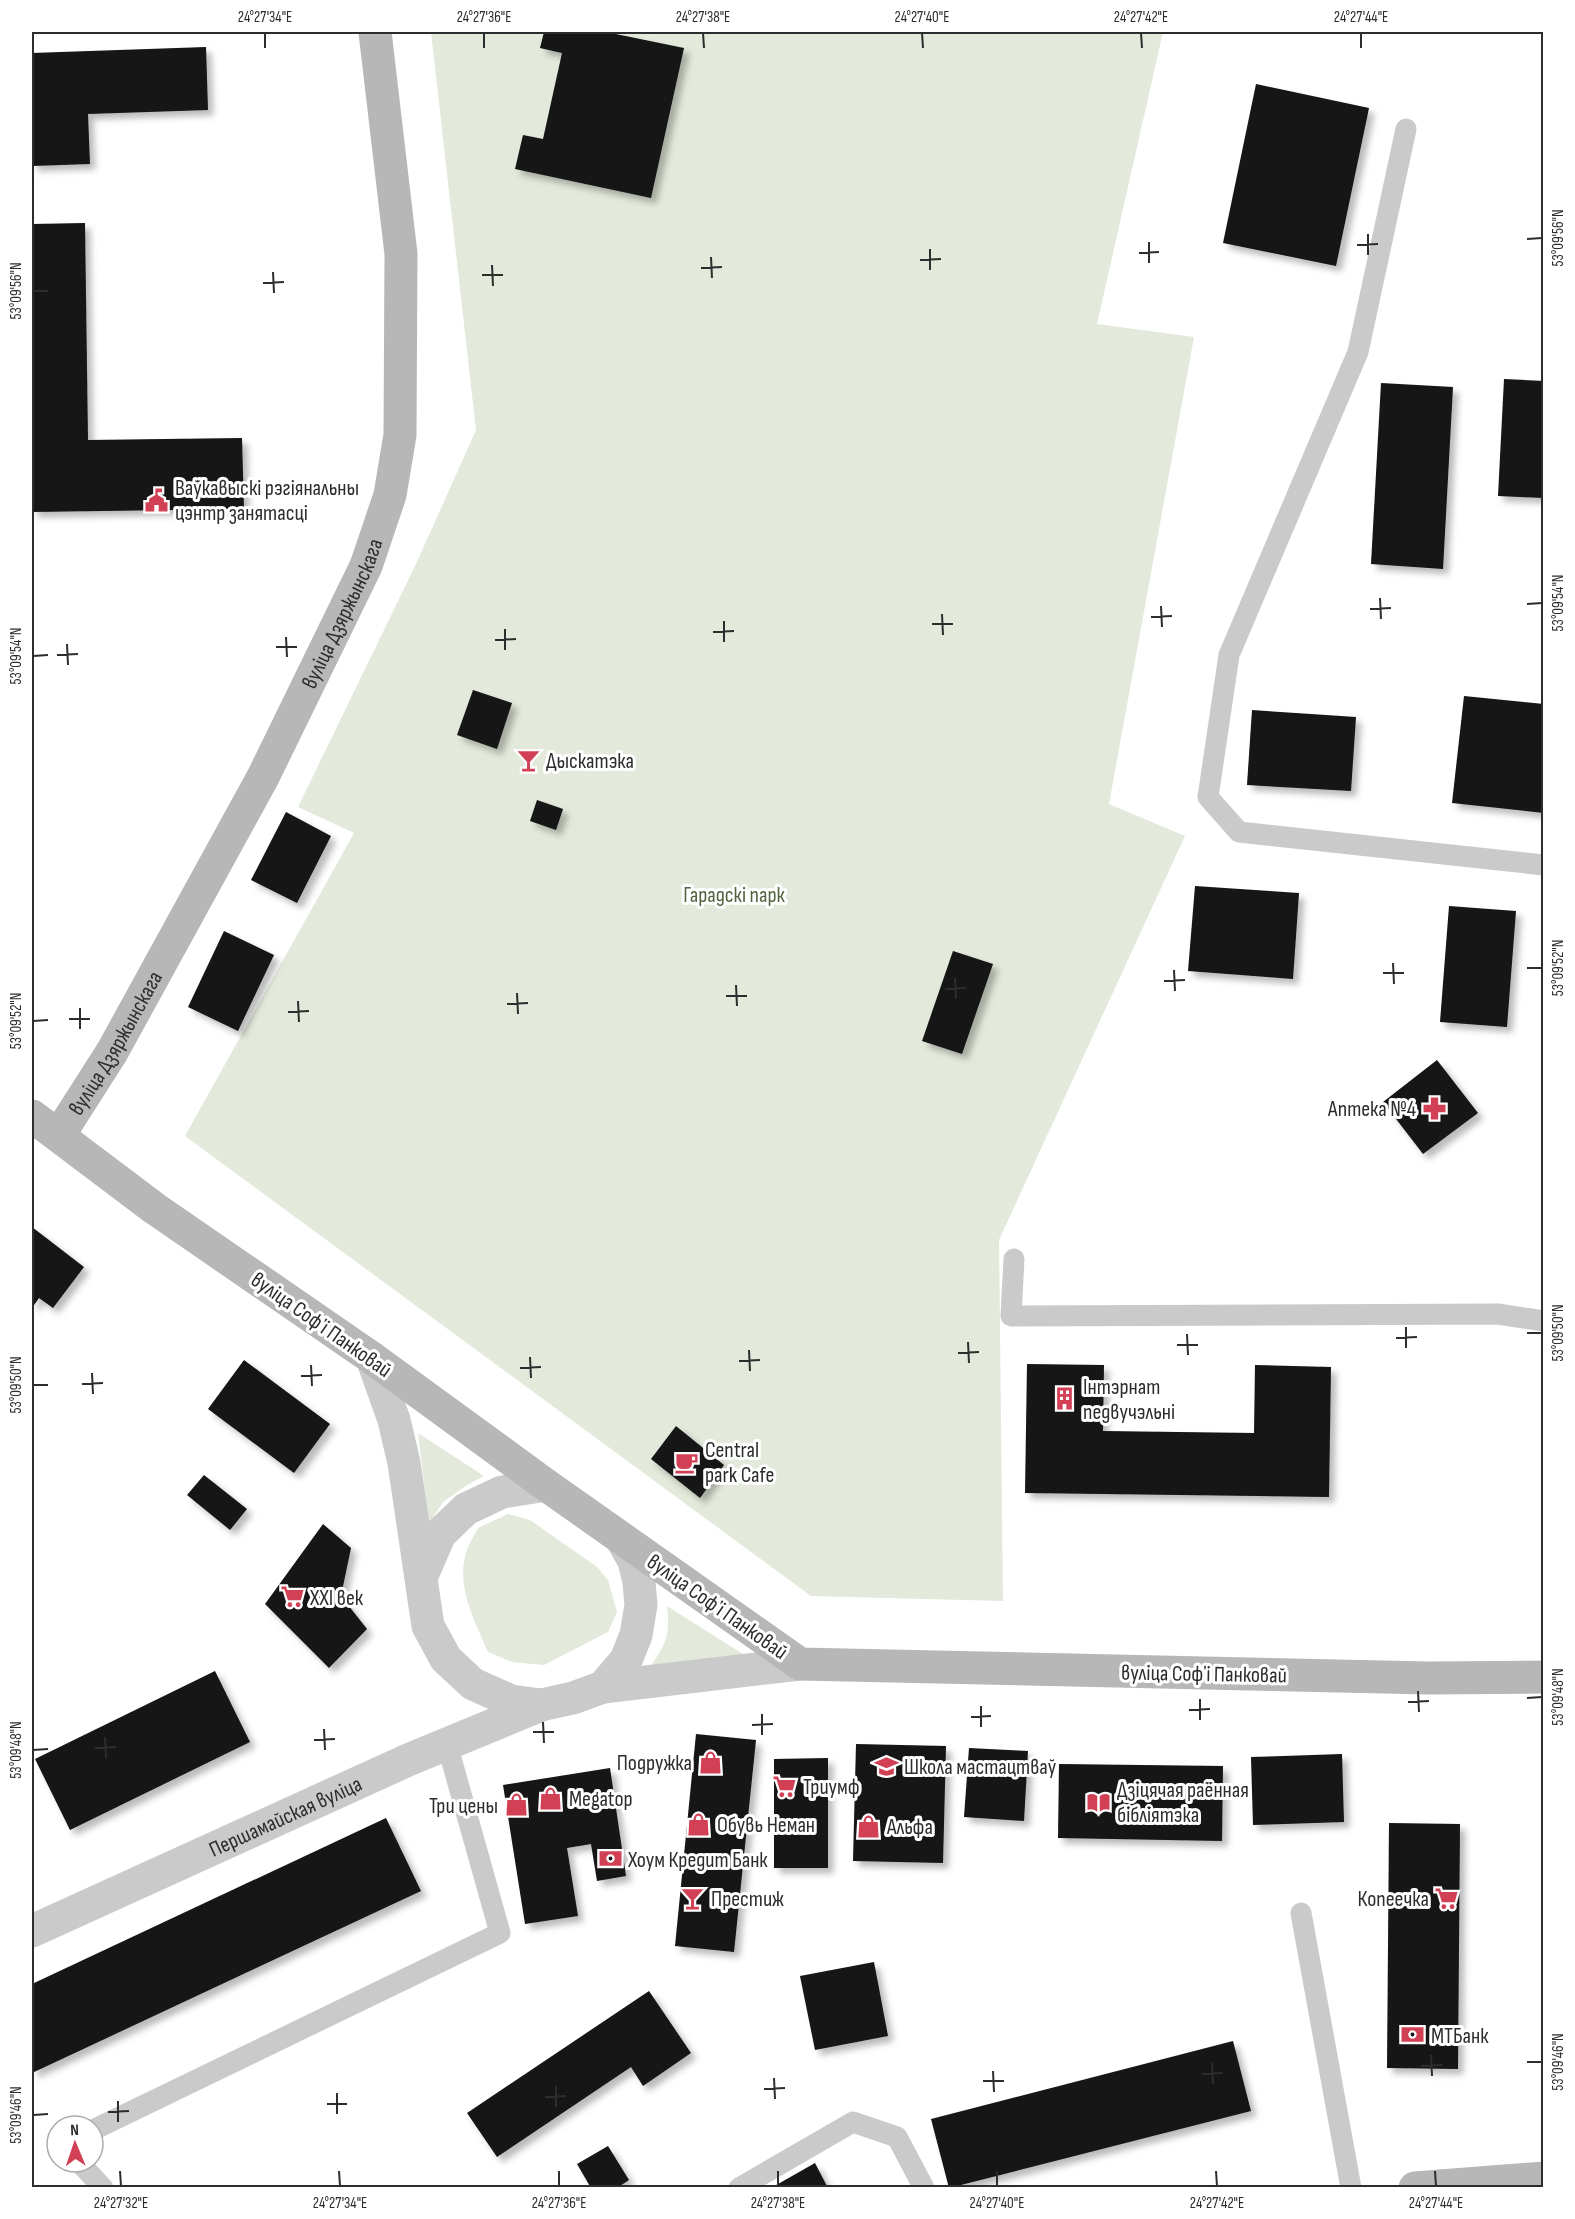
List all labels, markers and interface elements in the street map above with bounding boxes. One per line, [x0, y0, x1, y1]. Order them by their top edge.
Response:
text: 24°27'34"E [238, 8, 292, 27]
text: 24°27'36"E [457, 8, 511, 27]
text: 24°27'38"E [676, 8, 730, 27]
text: 24°27'40"E [895, 8, 949, 27]
text: 24°27'42"E [1114, 8, 1168, 27]
text: 24°27'44"E [1334, 8, 1388, 27]
text: 53°09'56"N [1549, 209, 1568, 267]
text: 53°09'56"N [7, 262, 26, 320]
place label: Ваўкавыскі рэгіянальны цэнтр занятасці [175, 475, 359, 527]
public building icon: Ваўкавыскі рэгіянальны цэнтр занятасці [144, 487, 170, 513]
street label: вуліца Дзяржынскага [296, 535, 389, 693]
text: 53°09'54"N [1549, 575, 1568, 631]
text: 53°09'54"N [7, 628, 26, 684]
bar icon: Дыскатэка [515, 747, 541, 773]
place label: Дыскатэка [546, 748, 634, 775]
park label: Гарадскі парк [683, 882, 786, 909]
text: 53°09'52"N [1549, 940, 1568, 996]
street label: вуліца Дзяржынскага [63, 967, 169, 1121]
text: 53°09'52"N [7, 993, 26, 1049]
pharmacy icon: Аптека №4 [1421, 1095, 1447, 1121]
place label: Аптека №4 [1327, 1096, 1416, 1123]
street label: вуліца Софʼі Панковай [246, 1267, 397, 1384]
text: 53°09'50"N [1549, 1304, 1568, 1362]
text: 53°09'50"N [7, 1356, 26, 1414]
place label: Інтэрнат педвучэльні [1083, 1374, 1175, 1426]
building icon: Інтэрнат педвучэльні [1052, 1386, 1078, 1412]
place label: Central park Cafe [705, 1437, 774, 1489]
cafe icon: Central park Cafe [674, 1449, 700, 1475]
street label: вуліца Софʼі Панковай [642, 1549, 793, 1666]
supermarket icon: XXI век [279, 1584, 305, 1610]
place label: XXI век [309, 1585, 364, 1612]
street label: вуліца Софʼі Панковай [1121, 1660, 1287, 1689]
text: 53°09'48"N [1549, 1668, 1568, 1726]
text: 53°09'48"N [7, 1721, 26, 1779]
shop icon: Подружка [697, 1749, 723, 1775]
place label: Подружка [617, 1750, 692, 1777]
school or university icon: Школа мастацтваў [873, 1753, 899, 1779]
place label: Школа мастацтваў [904, 1754, 1057, 1781]
street label: Першамайская вуліца [205, 1771, 366, 1864]
supermarket icon: Триумф [772, 1773, 798, 1799]
place label: Триумф [803, 1774, 860, 1801]
place label: Дзіцячая раённая бібліятэка [1117, 1777, 1249, 1829]
shop icon: Megatop [538, 1785, 564, 1811]
place label: Megatop [569, 1786, 633, 1813]
library icon: Дзіцячая раённая бібліятэка [1086, 1789, 1112, 1815]
shop icon: Три цены [503, 1792, 529, 1818]
place label: Три цены [429, 1793, 498, 1820]
shop icon: Обувь Неман [686, 1811, 712, 1837]
place label: Обувь Неман [717, 1812, 815, 1839]
shop icon: Альфа [856, 1813, 882, 1839]
place label: Альфа [886, 1814, 933, 1841]
bank icon: Хоум Кредит Банк [597, 1846, 623, 1872]
place label: Хоум Кредит Банк [627, 1847, 768, 1874]
bar icon: Престиж [680, 1885, 706, 1911]
supermarket icon: Копеечка [1434, 1885, 1460, 1911]
place label: Престиж [711, 1886, 784, 1913]
place label: Копеечка [1358, 1886, 1429, 1913]
bank icon: МТБанк [1400, 2022, 1426, 2048]
place label: МТБанк [1431, 2023, 1489, 2050]
text: 53°09'46"N [1549, 2033, 1568, 2091]
text: 53°09'46"N [7, 2086, 26, 2144]
north arrow [45, 2114, 105, 2174]
text: N [70, 2121, 79, 2140]
text: 24°27'32"E [94, 2194, 148, 2213]
text: 24°27'34"E [313, 2194, 367, 2213]
text: 24°27'36"E [532, 2194, 586, 2213]
text: 24°27'38"E [751, 2194, 805, 2213]
text: 24°27'40"E [970, 2194, 1024, 2213]
text: 24°27'42"E [1190, 2194, 1244, 2213]
text: 24°27'44"E [1409, 2194, 1463, 2213]

